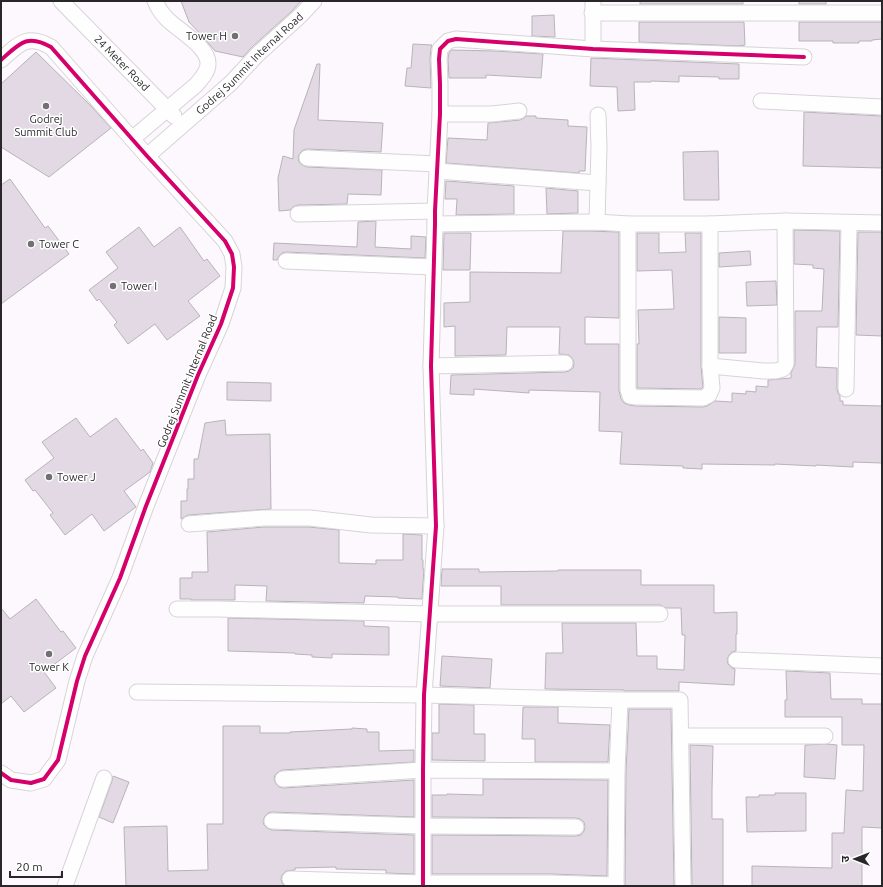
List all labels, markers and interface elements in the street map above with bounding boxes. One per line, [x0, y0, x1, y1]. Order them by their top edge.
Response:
street label: Godrej Summit Internal Road [193, 10, 305, 117]
place label: Tower H [186, 30, 227, 42]
marker: Tower H [230, 31, 240, 41]
street label: 24 Meter Road [92, 33, 152, 93]
marker: Godrej Summit Club [41, 101, 51, 111]
place label: Godrej Summit Club [15, 113, 77, 138]
place label: Tower C [39, 238, 79, 250]
marker: Tower C [26, 239, 36, 249]
place label: Tower I [121, 280, 157, 292]
marker: Tower I [108, 281, 118, 291]
street label: Godrej Summit Internal Road [155, 313, 219, 449]
place label: Tower J [57, 471, 96, 483]
marker: Tower J [44, 472, 54, 482]
marker: Tower K [44, 649, 54, 659]
place label: Tower K [29, 661, 69, 673]
north arrow [835, 839, 875, 879]
scale bar [10, 853, 62, 879]
text: उ [839, 855, 851, 862]
text: 20 m [16, 860, 43, 873]

